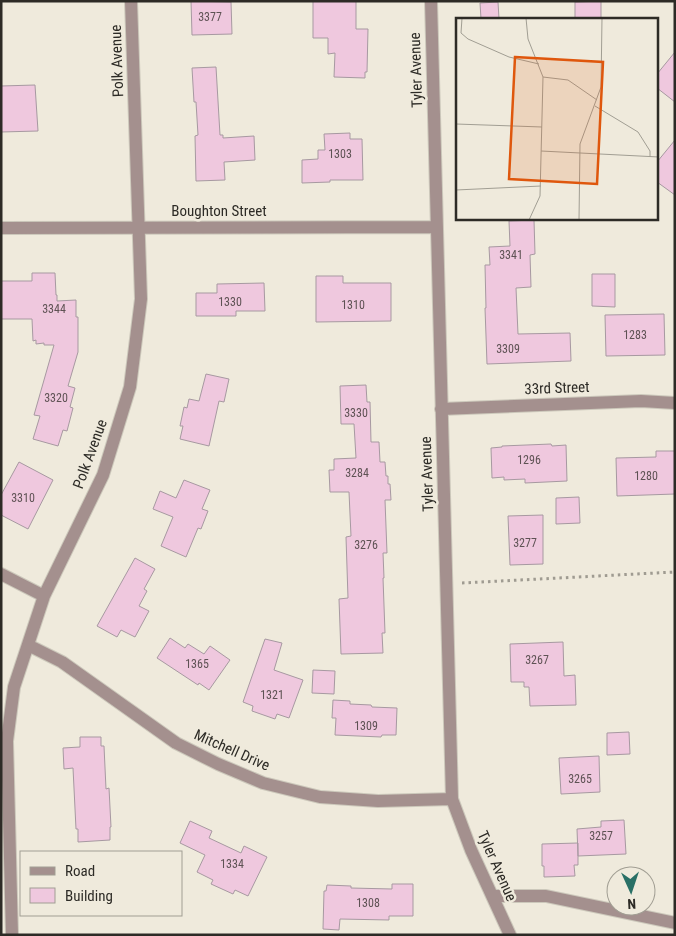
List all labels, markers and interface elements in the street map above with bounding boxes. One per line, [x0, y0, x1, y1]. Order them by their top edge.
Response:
house number: 3377 [198, 10, 222, 24]
inset map [456, 18, 658, 220]
street label: Polk Avenue [107, 24, 127, 98]
street label: Tyler Avenue [406, 32, 426, 108]
house number: 1303 [328, 147, 352, 161]
street label: Boughton Street [171, 202, 267, 220]
house number: 3341 [499, 248, 523, 262]
house number: 1330 [218, 295, 242, 309]
house number: 1310 [341, 298, 365, 312]
house number: 3344 [42, 302, 66, 316]
house number: 1283 [623, 328, 647, 342]
house number: 3309 [496, 342, 520, 356]
street label: 33rd Street [524, 378, 590, 398]
house number: 3320 [44, 391, 68, 405]
house number: 3330 [344, 406, 368, 420]
street label: Polk Avenue [69, 417, 111, 491]
street label: Tyler Avenue [417, 436, 437, 512]
house number: 1296 [517, 453, 541, 467]
house number: 3284 [345, 466, 369, 480]
house number: 1280 [634, 469, 658, 483]
house number: 3310 [11, 491, 35, 505]
house number: 3277 [513, 536, 537, 550]
house number: 3276 [354, 538, 378, 552]
house number: 3267 [525, 653, 549, 667]
house number: 1365 [185, 657, 209, 671]
house number: 1321 [260, 688, 284, 702]
house number: 1309 [354, 719, 378, 733]
street label: Mitchell Drive [191, 725, 273, 775]
house number: 3265 [568, 772, 592, 786]
street label: Tyler Avenue [473, 828, 521, 904]
house number: 3257 [589, 829, 613, 843]
legend [20, 851, 182, 916]
house number: 1334 [220, 857, 244, 871]
text: Road [65, 862, 95, 880]
north arrow [606, 866, 656, 916]
text: Building [65, 887, 113, 905]
house number: 1308 [356, 896, 380, 910]
text: N [627, 896, 636, 912]

